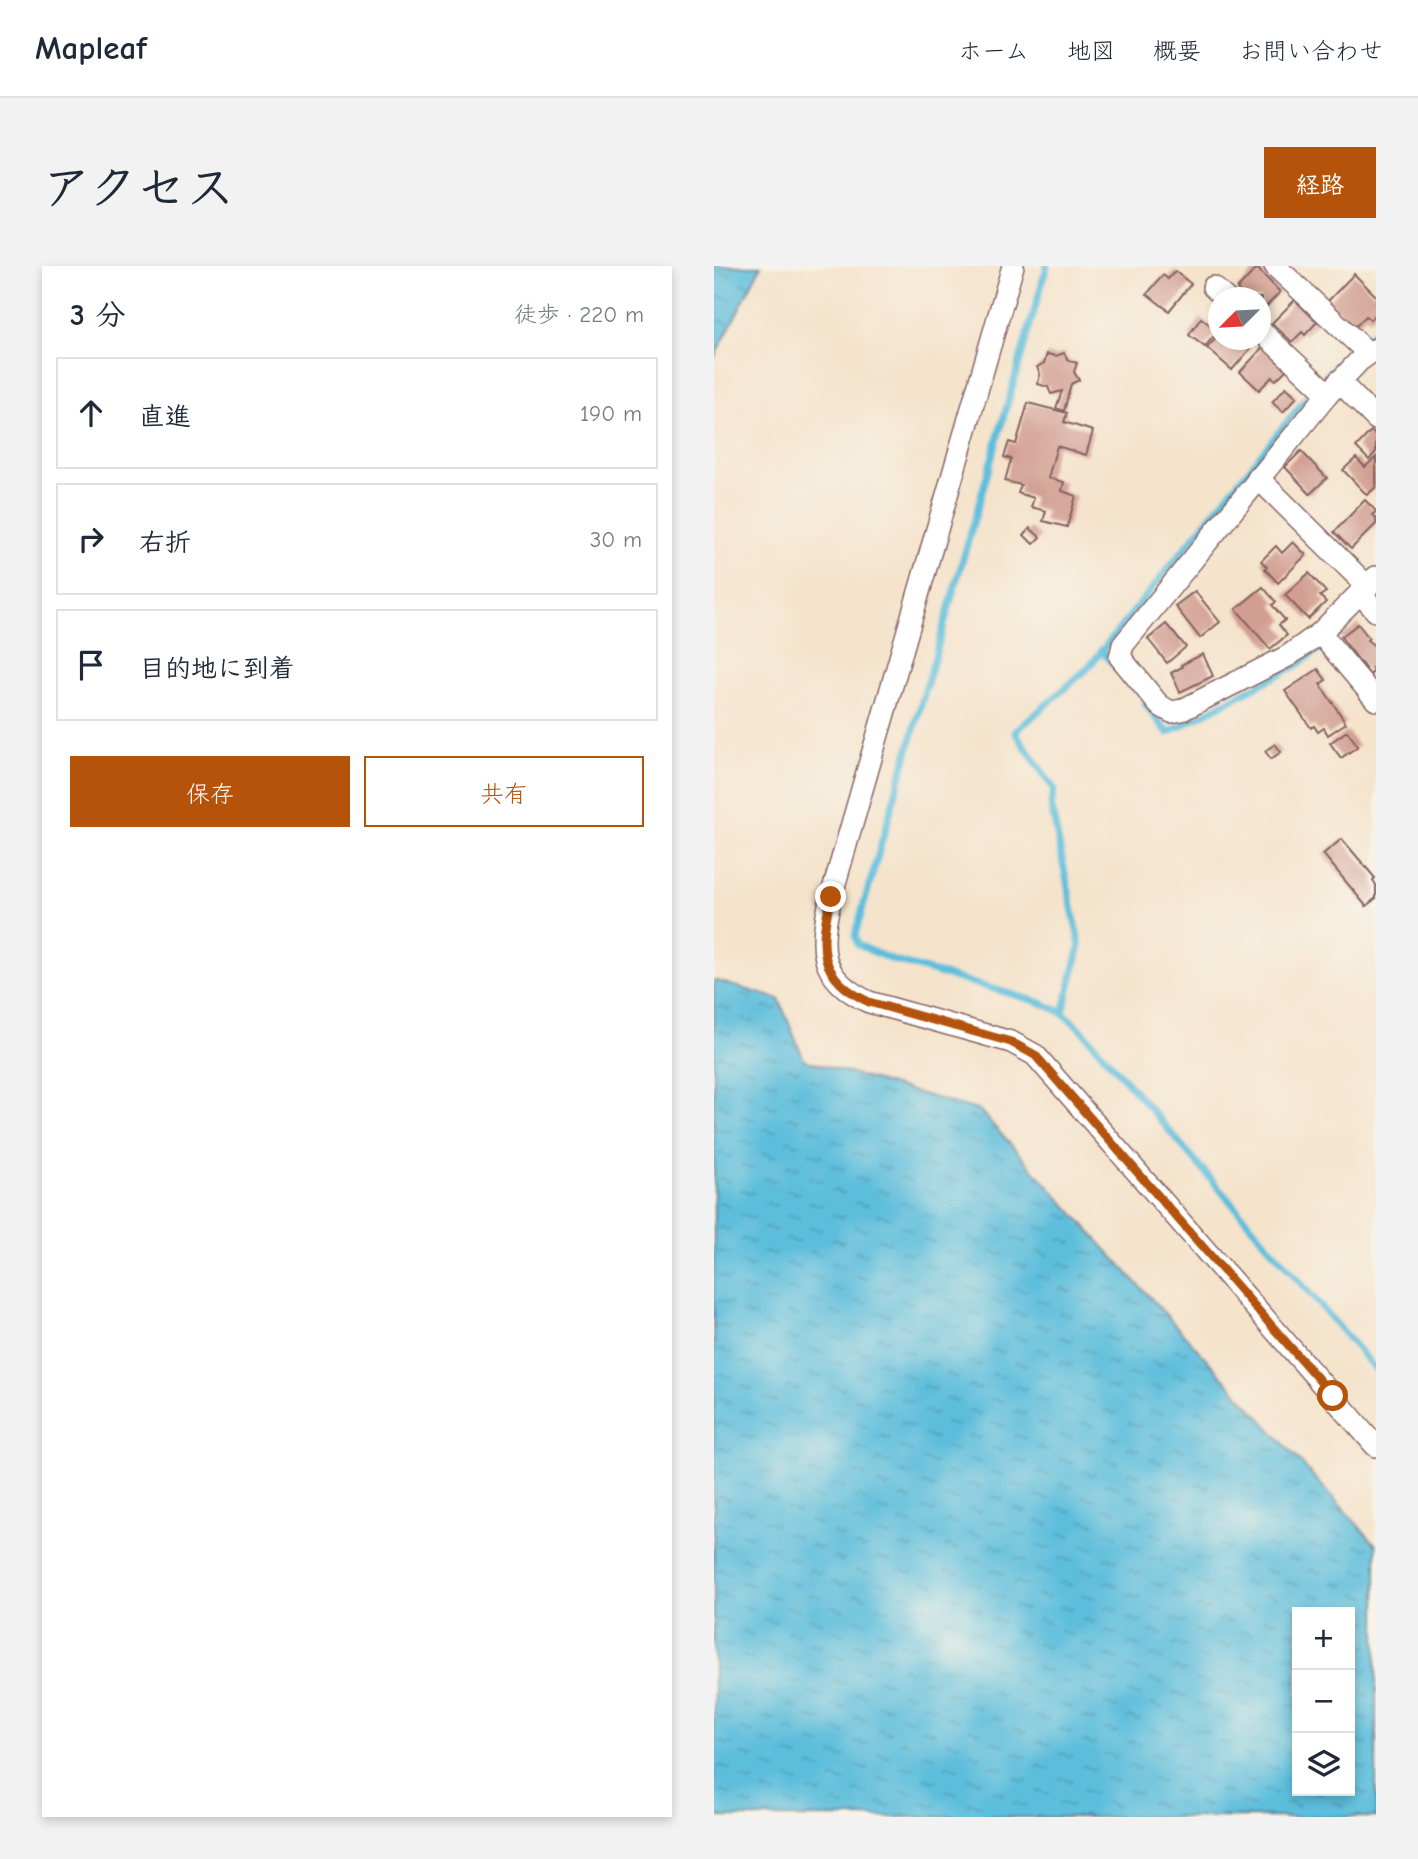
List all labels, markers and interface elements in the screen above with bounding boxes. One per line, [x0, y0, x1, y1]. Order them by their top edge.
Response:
text: Mapleaf [35, 29, 147, 67]
text: ホーム [958, 37, 1029, 65]
text: 地図 [1067, 37, 1115, 65]
text: 概要 [1153, 37, 1201, 65]
text: お問い合わせ [1239, 37, 1383, 65]
button: 経路 [1264, 147, 1376, 218]
text: アクセス [42, 160, 235, 216]
north arrow [1208, 287, 1271, 350]
text: 3 分 [70, 298, 125, 333]
text: 徒歩 · 220 m [514, 301, 644, 328]
icon: ahead [72, 394, 110, 432]
text: 190 m [580, 400, 642, 427]
text: 直進 [139, 402, 191, 432]
icon: right [72, 520, 110, 558]
text: 30 m [590, 526, 642, 553]
text: 右折 [139, 528, 191, 558]
icon: arrive [72, 646, 110, 684]
text: 目的地に到着 [139, 654, 295, 684]
button: 保存 [70, 756, 350, 827]
button: 共有 [364, 756, 644, 827]
route end [815, 881, 846, 912]
route start [1317, 1380, 1348, 1411]
map controls [1292, 1607, 1355, 1796]
button: + [1292, 1607, 1355, 1670]
button: − [1292, 1670, 1355, 1733]
button: layers [1292, 1733, 1355, 1796]

